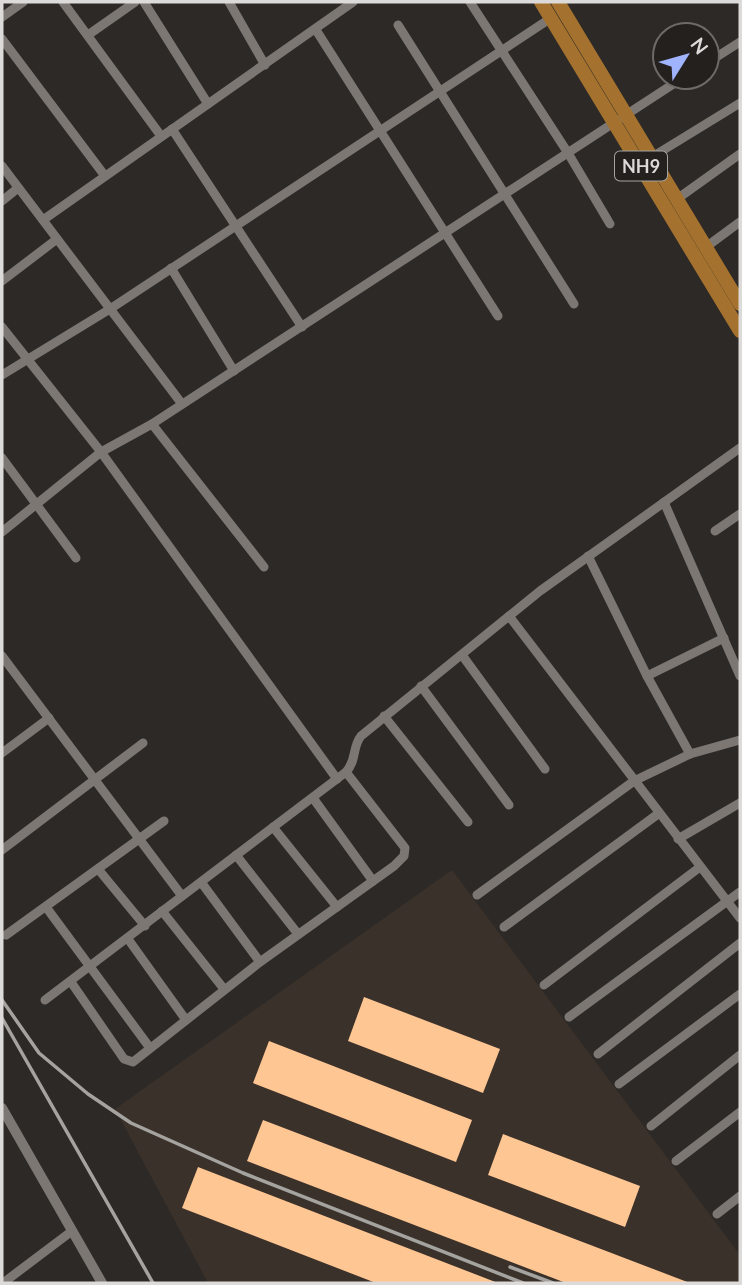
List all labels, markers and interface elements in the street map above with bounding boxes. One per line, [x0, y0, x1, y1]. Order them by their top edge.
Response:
north arrow [651, 21, 721, 91]
text: N [686, 33, 714, 58]
road number: NH9 [615, 152, 667, 181]

